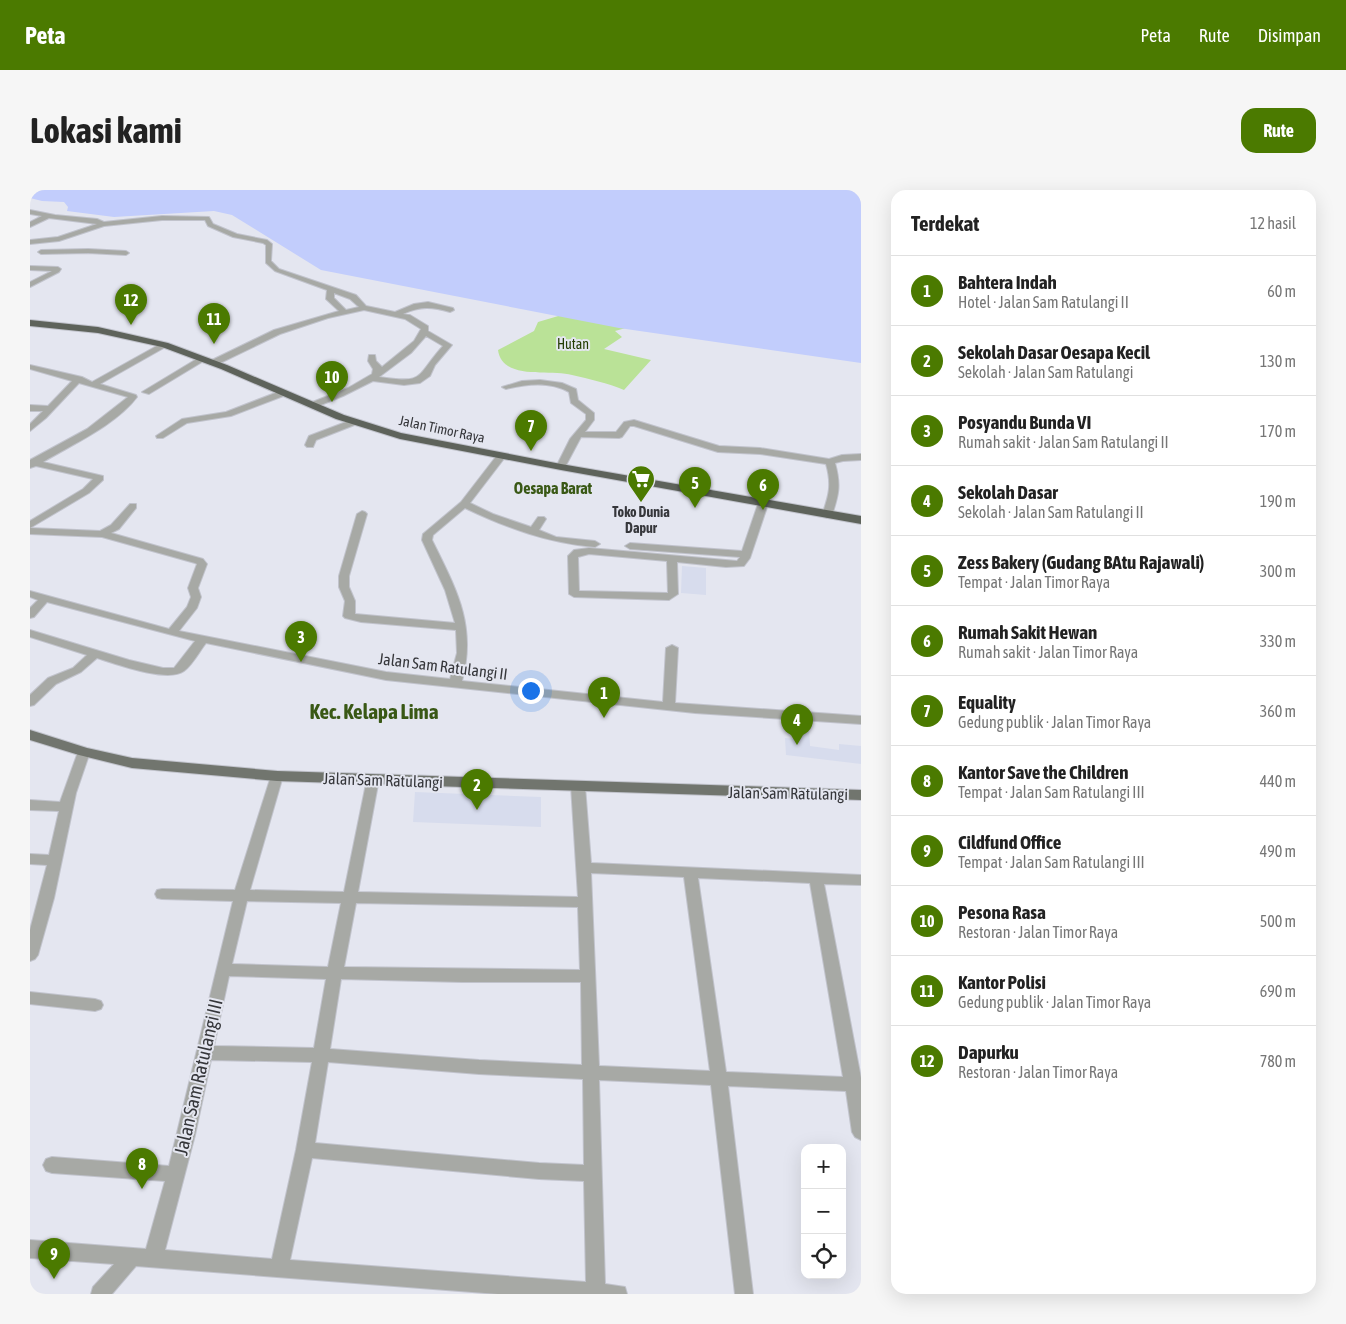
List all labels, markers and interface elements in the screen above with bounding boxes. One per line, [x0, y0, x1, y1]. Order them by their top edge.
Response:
text: Peta [25, 22, 66, 49]
text: Peta [1140, 25, 1171, 46]
text: Rute [1199, 25, 1230, 46]
text: Disimpan [1258, 25, 1321, 46]
button: Rute [1241, 108, 1316, 153]
text: Lokasi kami [30, 110, 182, 150]
text: Terdekat [911, 211, 979, 235]
text: 12 hasil [1250, 214, 1296, 232]
text: Bahtera Indah [958, 271, 1057, 293]
text: 1 [923, 282, 931, 300]
text: 60 m [1267, 282, 1296, 300]
pin: 12 [115, 284, 147, 325]
text: Hotel · Jalan Sam Ratulangi II [958, 293, 1129, 311]
pin: 11 [198, 303, 230, 344]
park label: Hutan [557, 336, 589, 352]
text: Sekolah Dasar Oesapa Kecil [958, 341, 1150, 363]
text: 2 [923, 352, 931, 370]
text: 130 m [1260, 352, 1296, 370]
pin: 10 [316, 361, 348, 402]
text: Sekolah · Jalan Sam Ratulangi [958, 363, 1133, 381]
pin: 7 [515, 410, 547, 451]
text: Posyandu Bunda VI [958, 411, 1091, 433]
street label: Jalan Timor Raya [398, 412, 486, 446]
text: 3 [923, 422, 931, 440]
text: 170 m [1260, 422, 1296, 440]
text: Rumah sakit · Jalan Sam Ratulangi II [958, 433, 1169, 451]
supermarket icon: Toko Dunia Dapur [626, 464, 656, 503]
pin: 5 [679, 467, 711, 508]
pin: 6 [747, 469, 779, 510]
district label: Oesapa Barat [514, 479, 593, 497]
text: Sekolah Dasar [958, 481, 1058, 503]
text: 4 [923, 492, 931, 510]
text: 190 m [1260, 492, 1296, 510]
text: Sekolah · Jalan Sam Ratulangi II [958, 503, 1144, 521]
place label: Toko Dunia Dapur [612, 504, 670, 536]
text: Zess Bakery (Gudang BAtu Rajawali) [958, 551, 1204, 573]
text: 5 [923, 562, 931, 580]
text: 300 m [1260, 562, 1296, 580]
text: Tempat · Jalan Timor Raya [958, 573, 1110, 591]
pin: 3 [285, 621, 317, 662]
text: Rumah Sakit Hewan [958, 621, 1097, 643]
text: 6 [923, 632, 931, 650]
text: 330 m [1260, 632, 1296, 650]
text: Rumah sakit · Jalan Timor Raya [958, 643, 1138, 661]
street label: Jalan Sam Ratulangi II [377, 649, 509, 684]
pin: 1 [588, 677, 620, 718]
your location [518, 678, 544, 704]
text: Equality [958, 691, 1016, 713]
district label: Kec. Kelapa Lima [310, 699, 439, 723]
text: 7 [923, 702, 931, 720]
text: 360 m [1260, 702, 1296, 720]
pin: 4 [781, 704, 813, 745]
text: Gedung publik · Jalan Timor Raya [958, 713, 1151, 731]
text: Kantor Save the Children [958, 761, 1128, 783]
street label: Jalan Sam Ratulangi [323, 769, 443, 792]
pin: 2 [461, 769, 493, 810]
text: 8 [923, 772, 931, 790]
text: 440 m [1260, 772, 1296, 790]
street label: Jalan Sam Ratulangi [728, 783, 848, 804]
text: Tempat · Jalan Sam Ratulangi III [958, 783, 1145, 801]
text: Cildfund Office [958, 831, 1061, 853]
text: 9 [923, 842, 931, 860]
text: 490 m [1260, 842, 1296, 860]
text: Tempat · Jalan Sam Ratulangi III [958, 853, 1145, 871]
text: Pesona Rasa [958, 901, 1046, 923]
text: 10 [919, 912, 935, 930]
text: 500 m [1260, 912, 1296, 930]
text: Restoran · Jalan Timor Raya [958, 923, 1118, 941]
text: Kantor Polisi [958, 971, 1046, 993]
text: 11 [919, 982, 935, 1000]
text: 690 m [1260, 982, 1296, 1000]
text: Gedung publik · Jalan Timor Raya [958, 993, 1151, 1011]
street label: Jalan Sam Ratulangi III [169, 997, 227, 1157]
text: Dapurku [958, 1041, 1019, 1063]
text: 12 [919, 1052, 935, 1070]
text: 780 m [1260, 1052, 1296, 1070]
text: Restoran · Jalan Timor Raya [958, 1063, 1118, 1081]
map controls [801, 1144, 846, 1279]
button: + [801, 1144, 846, 1189]
pin: 8 [126, 1148, 158, 1189]
button: − [801, 1189, 846, 1234]
button: locate [801, 1234, 846, 1279]
pin: 9 [38, 1238, 70, 1279]

